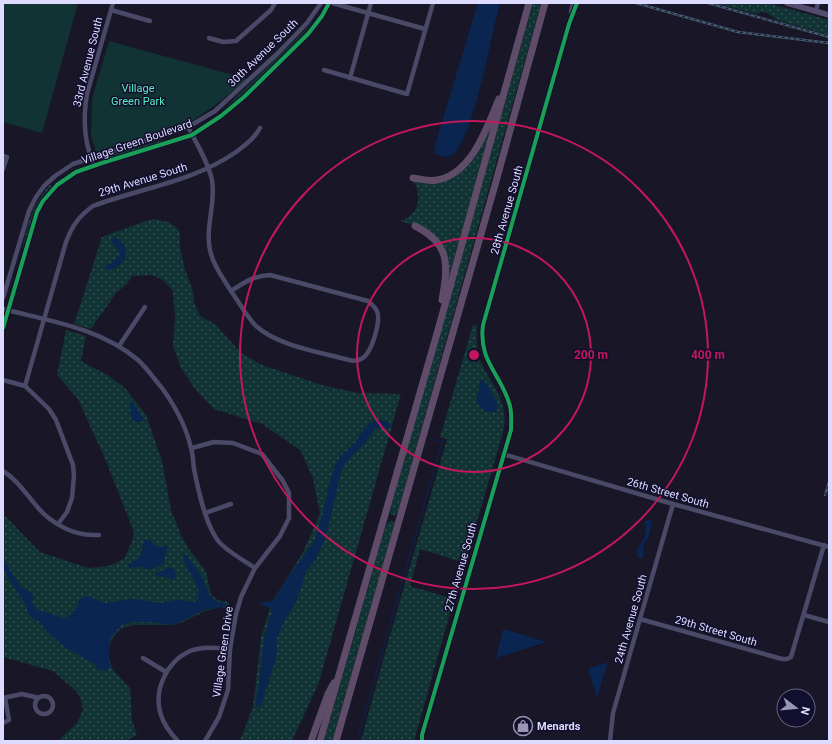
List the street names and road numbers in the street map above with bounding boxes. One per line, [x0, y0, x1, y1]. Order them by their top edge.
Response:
street label: 33rd Avenue South [71, 16, 105, 108]
street label: 30th Avenue South [225, 16, 301, 90]
street label: Village Green Boulevard [80, 117, 194, 167]
street label: 29th Avenue South [97, 160, 189, 200]
street label: 28th Avenue South [488, 164, 526, 256]
street label: 26th Street South [625, 475, 711, 511]
street label: 27th Avenue South [442, 521, 480, 613]
street label: 24th Avenue South [612, 573, 650, 665]
street label: Village Green Drive [210, 605, 236, 698]
street label: 29th Street South [673, 613, 759, 649]

